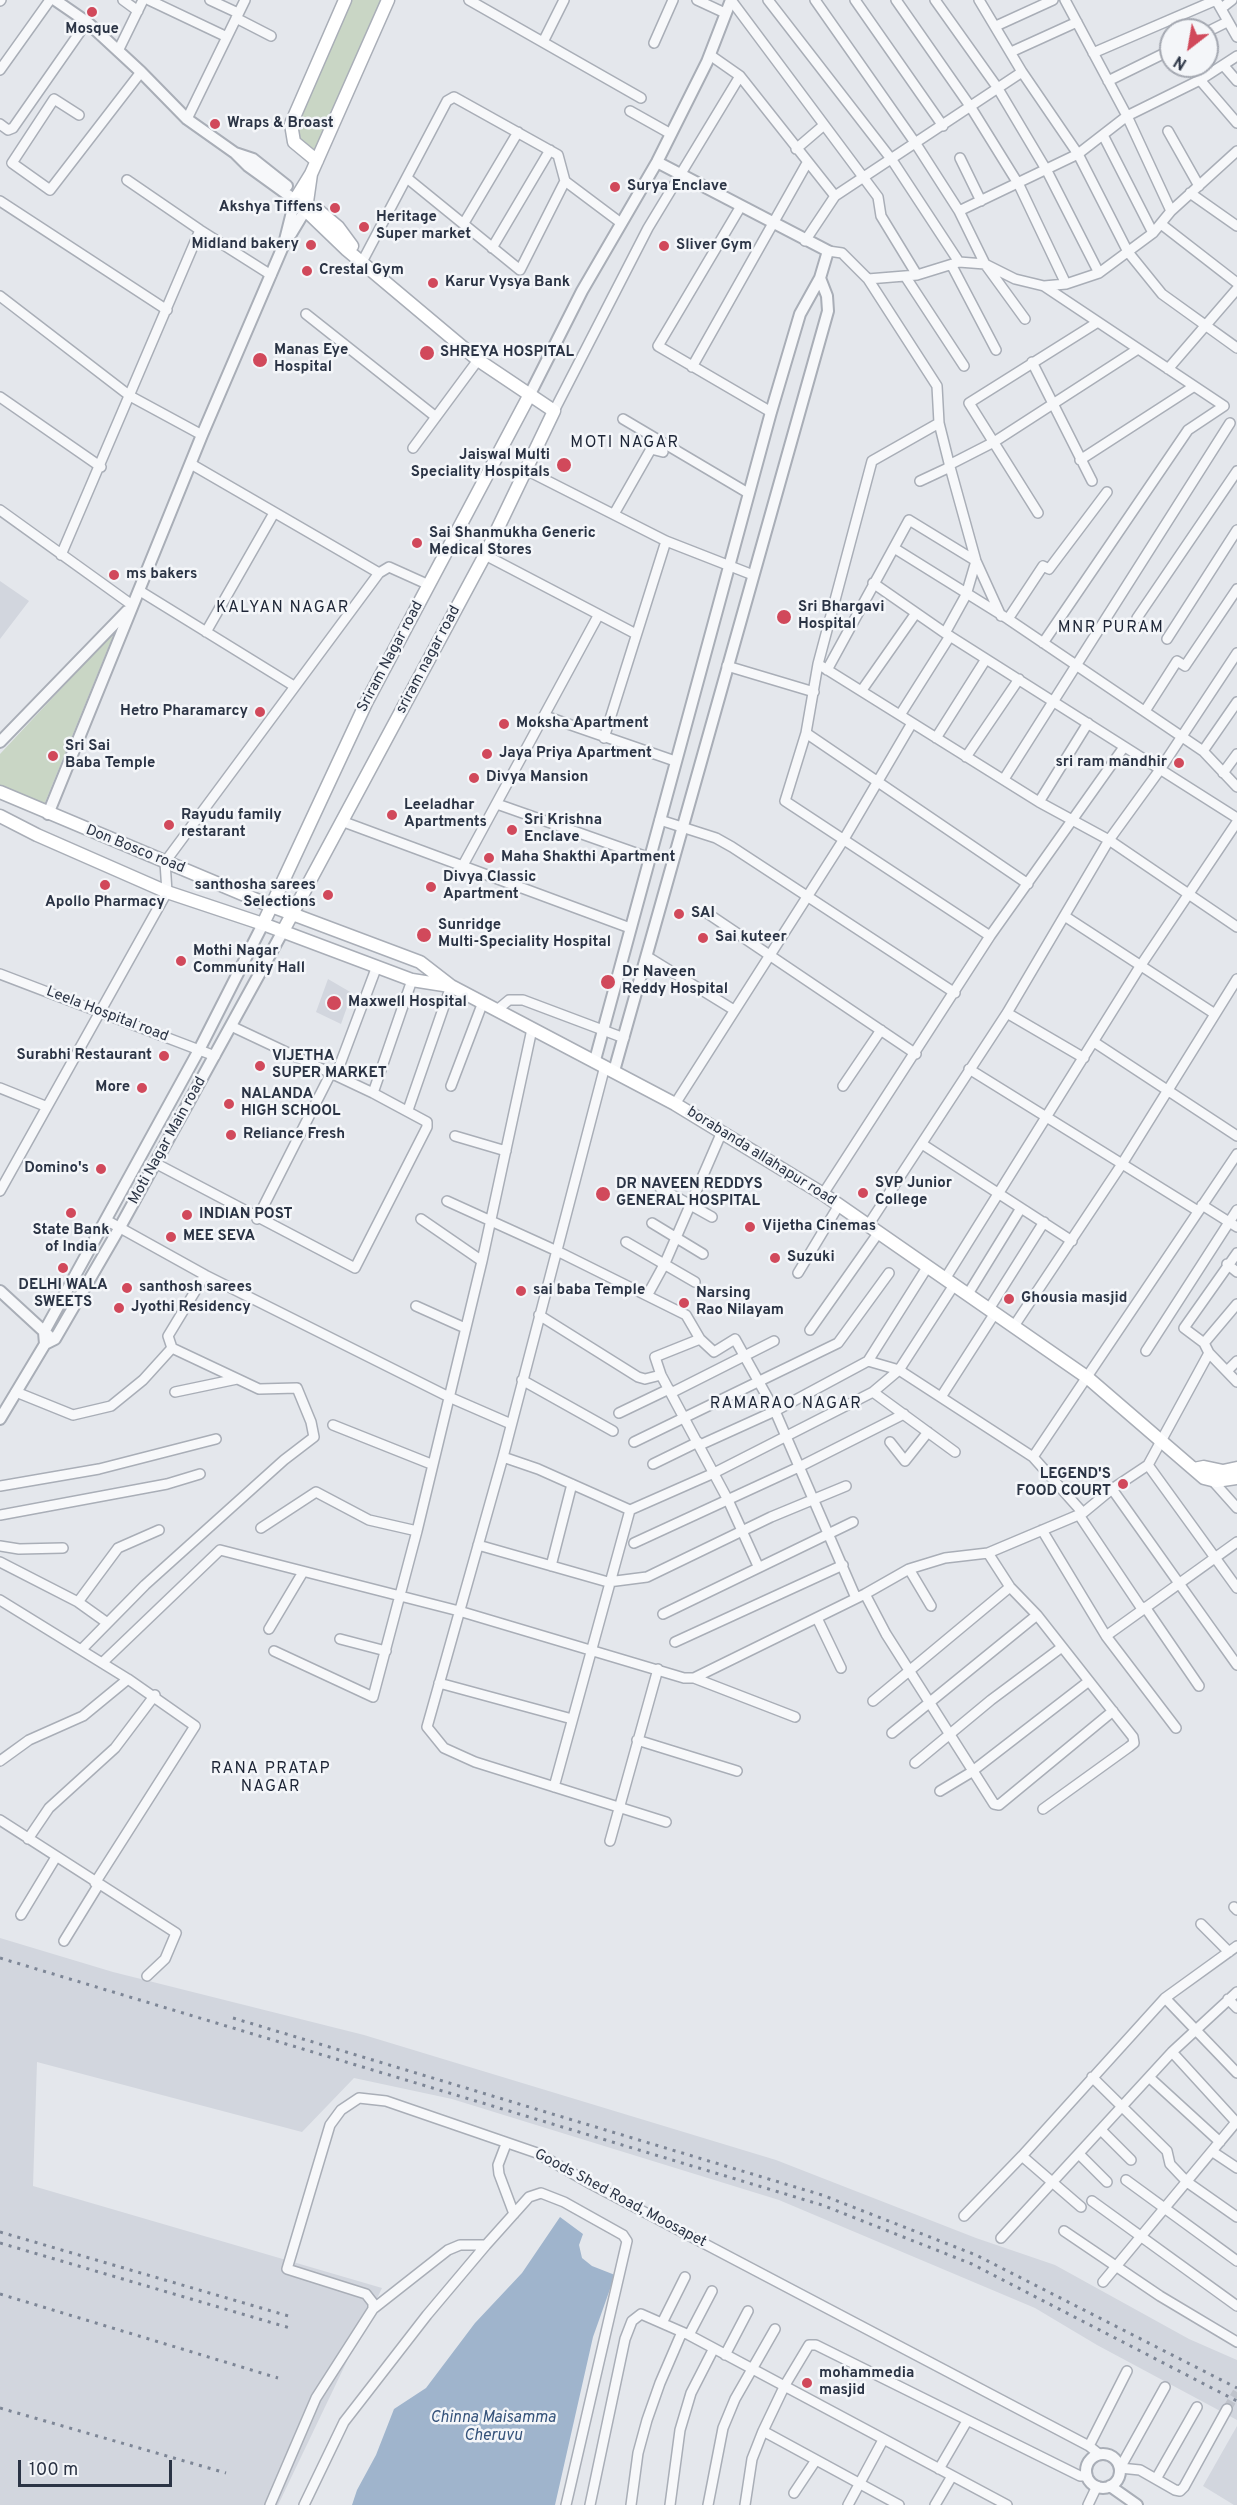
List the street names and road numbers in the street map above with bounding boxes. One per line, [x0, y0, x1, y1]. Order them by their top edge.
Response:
street label: Sriram Nagar road [354, 598, 428, 716]
street label: sriram nagar road [393, 603, 465, 717]
street label: Don Bosco road [83, 822, 187, 878]
street label: Leela Hospital road [43, 983, 171, 1047]
street label: Moti Nagar Main road [125, 1074, 211, 1208]
street label: borabanda allahapur road [683, 1104, 839, 1210]
street label: Goods Shed Road, Moosapet [531, 2146, 709, 2252]

